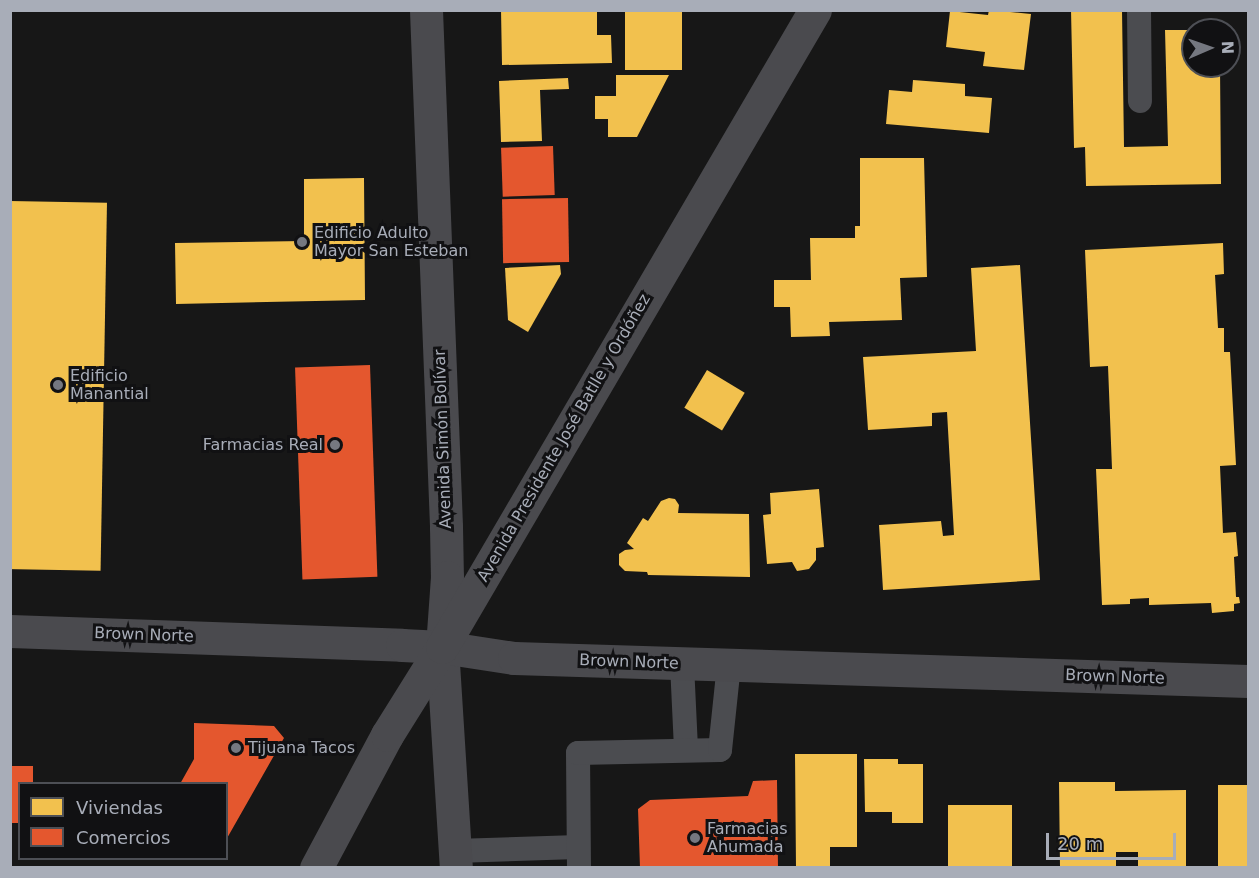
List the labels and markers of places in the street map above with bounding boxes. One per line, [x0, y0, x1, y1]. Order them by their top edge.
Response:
place label: Edificio Adulto Mayor San Esteban [314, 223, 468, 261]
marker: Edificio Adulto Mayor San Esteban [295, 235, 309, 249]
place label: Edificio Manantial [70, 366, 149, 404]
marker: Edificio Manantial [51, 378, 65, 392]
place label: Farmacias Real [203, 435, 323, 455]
marker: Farmacias Real [328, 438, 342, 452]
place label: Tijuana Tacos [248, 738, 355, 758]
marker: Tijuana Tacos [229, 741, 243, 755]
place label: Farmacias Ahumada [707, 819, 788, 857]
marker: Farmacias Ahumada [688, 831, 702, 845]

